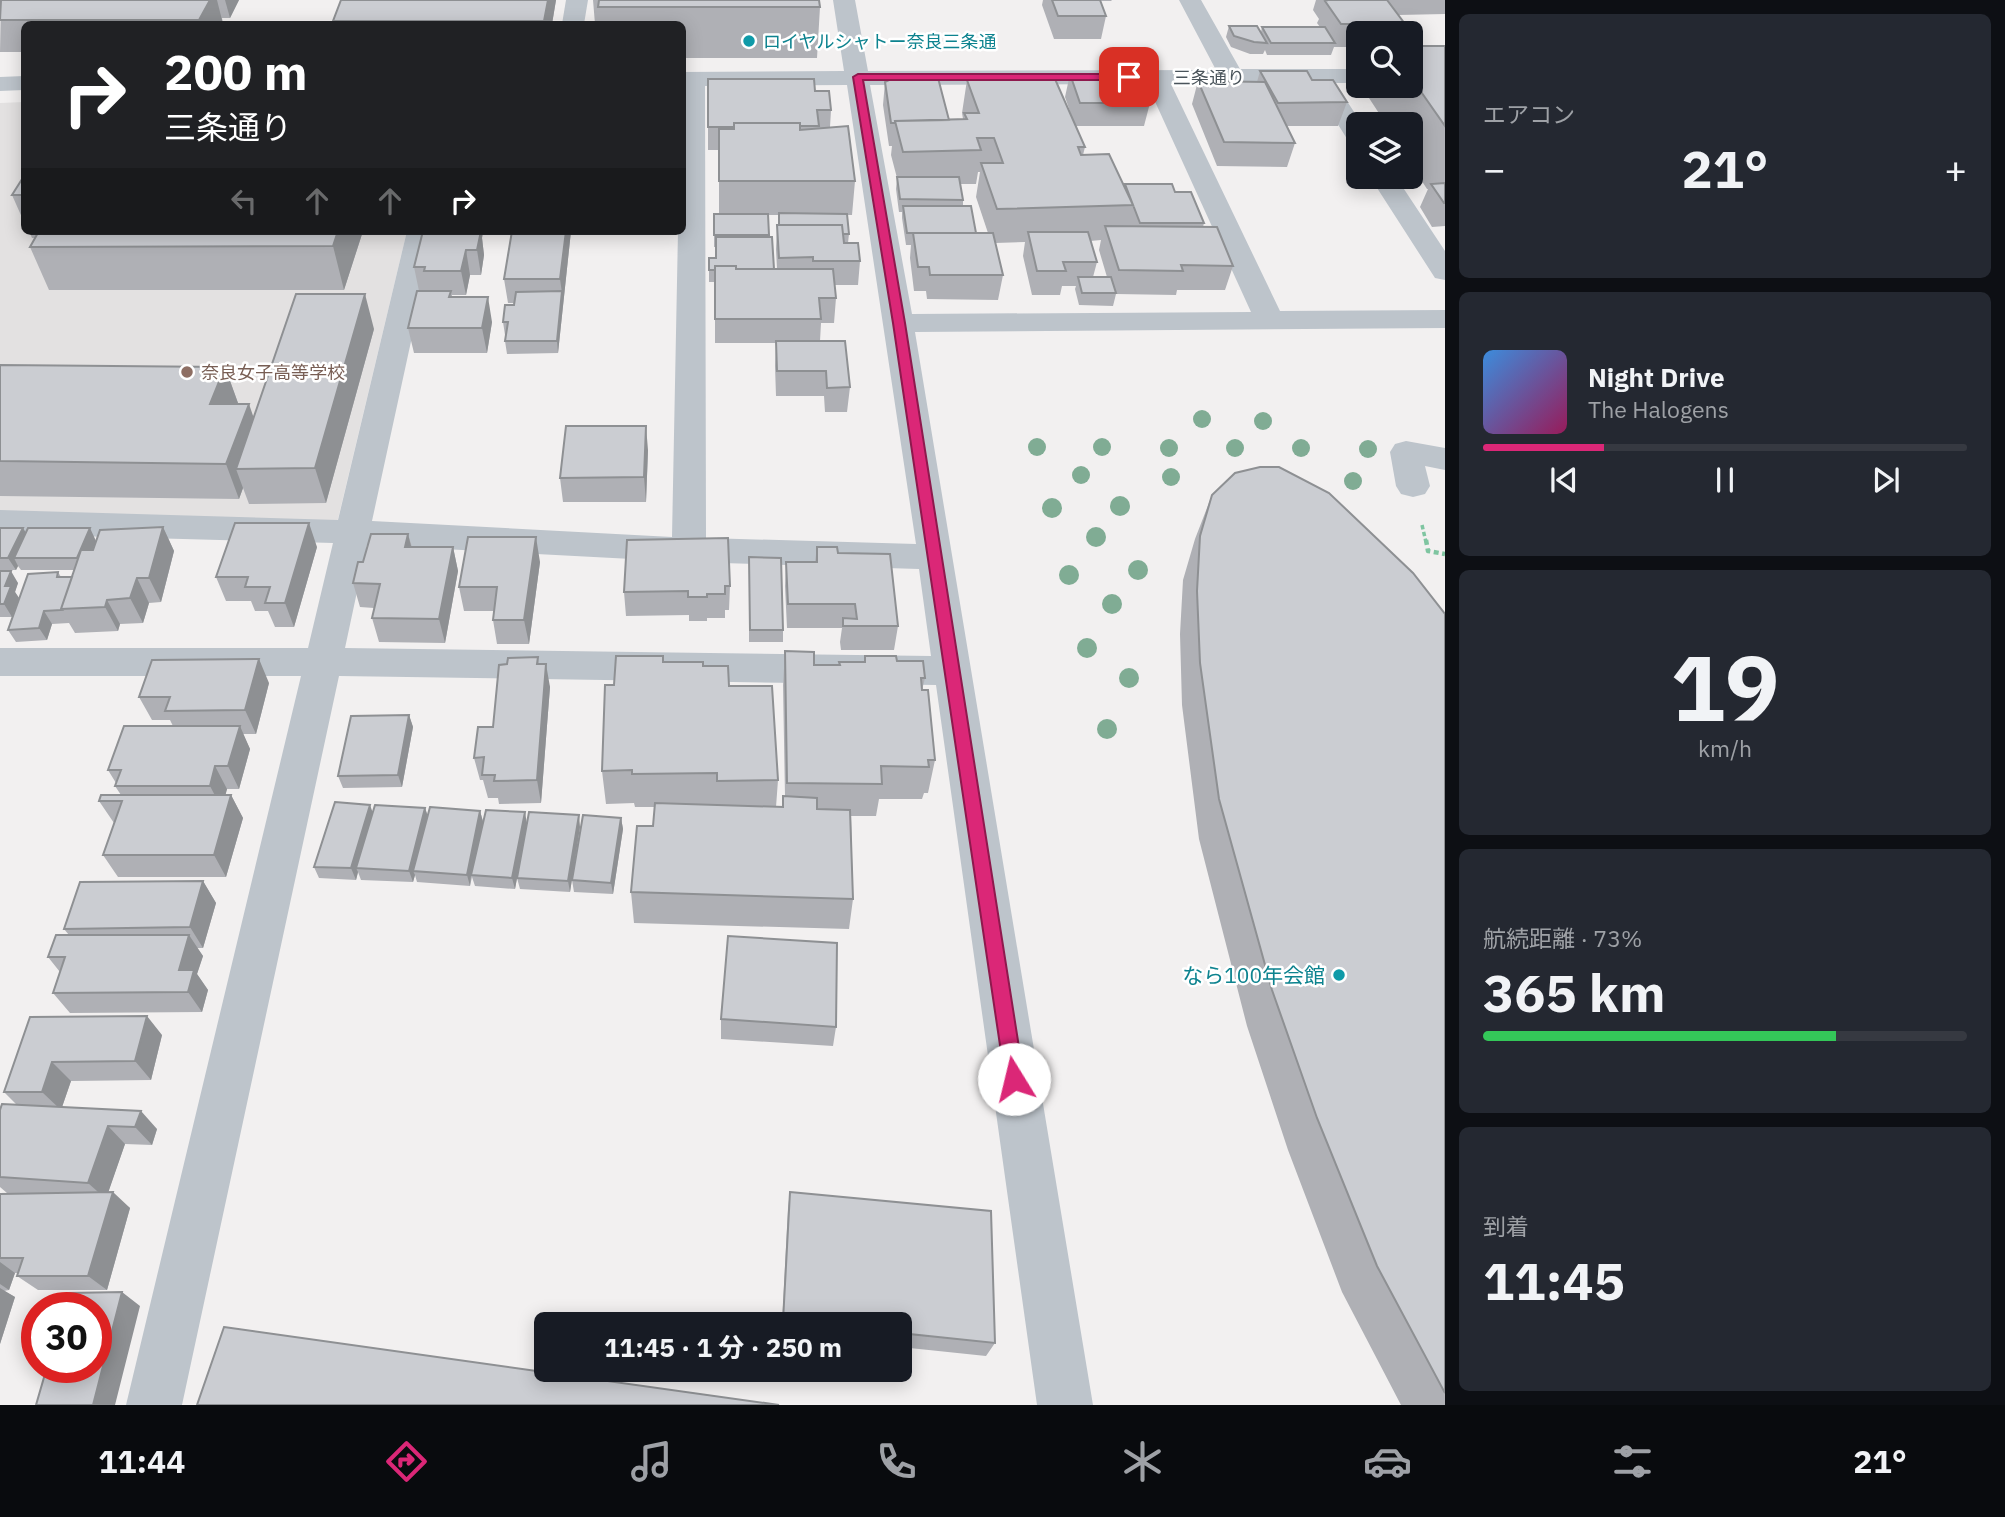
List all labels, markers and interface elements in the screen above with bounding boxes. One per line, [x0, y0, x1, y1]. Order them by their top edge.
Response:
map controls [1346, 21, 1423, 189]
button: search [1346, 21, 1423, 98]
place label: ロイヤルシャトー奈良三条通 [763, 30, 996, 53]
marker: ロイヤルシャトー奈良三条通 [741, 33, 757, 49]
text: 200 m [164, 40, 308, 103]
pin [1099, 47, 1159, 107]
icon: right [49, 49, 140, 140]
icon: arrive [1110, 58, 1148, 96]
street label: 三条通り [1173, 66, 1245, 89]
text: エアコン [1483, 99, 1575, 129]
text: 三条通り [164, 106, 292, 148]
button: layers [1346, 112, 1423, 189]
text: 21° [1682, 135, 1768, 202]
text: − [1483, 144, 1506, 193]
text: + [1944, 144, 1967, 193]
icon: left [225, 182, 263, 220]
icon: ahead [298, 182, 336, 220]
icon: ahead [371, 182, 409, 220]
icon: right [444, 182, 482, 220]
text: Night Drive [1588, 360, 1725, 394]
place label: 奈良女子高等学校 [201, 361, 345, 384]
marker: 奈良女子高等学校 [179, 364, 195, 380]
text: The Halogens [1588, 394, 1729, 424]
icon: previous [1545, 461, 1583, 499]
icon: pause [1706, 461, 1744, 499]
icon: next [1867, 461, 1905, 499]
text: 19 [1670, 628, 1780, 746]
text: km/h [1698, 733, 1752, 763]
text: 航続距離 · 73% [1483, 923, 1642, 953]
text: 365 km [1483, 959, 1665, 1026]
place label: なら100年会館 [1182, 961, 1325, 989]
marker: なら100年会館 [1331, 967, 1347, 983]
position arrow [977, 1042, 1051, 1116]
text: 到着 [1483, 1211, 1529, 1241]
text: 11:45 [1483, 1247, 1625, 1314]
speed limit sign: 30 [21, 1292, 112, 1383]
text: 11:45 · 1 分 · 250 m [604, 1330, 842, 1364]
icon: directions [382, 1437, 431, 1486]
icon: music [627, 1437, 676, 1486]
icon: phone [872, 1437, 921, 1486]
icon: climate [1118, 1437, 1167, 1486]
icon: car [1363, 1437, 1412, 1486]
icon: filters [1608, 1437, 1657, 1486]
text: 11:44 [98, 1440, 186, 1482]
text: 21° [1853, 1440, 1907, 1482]

